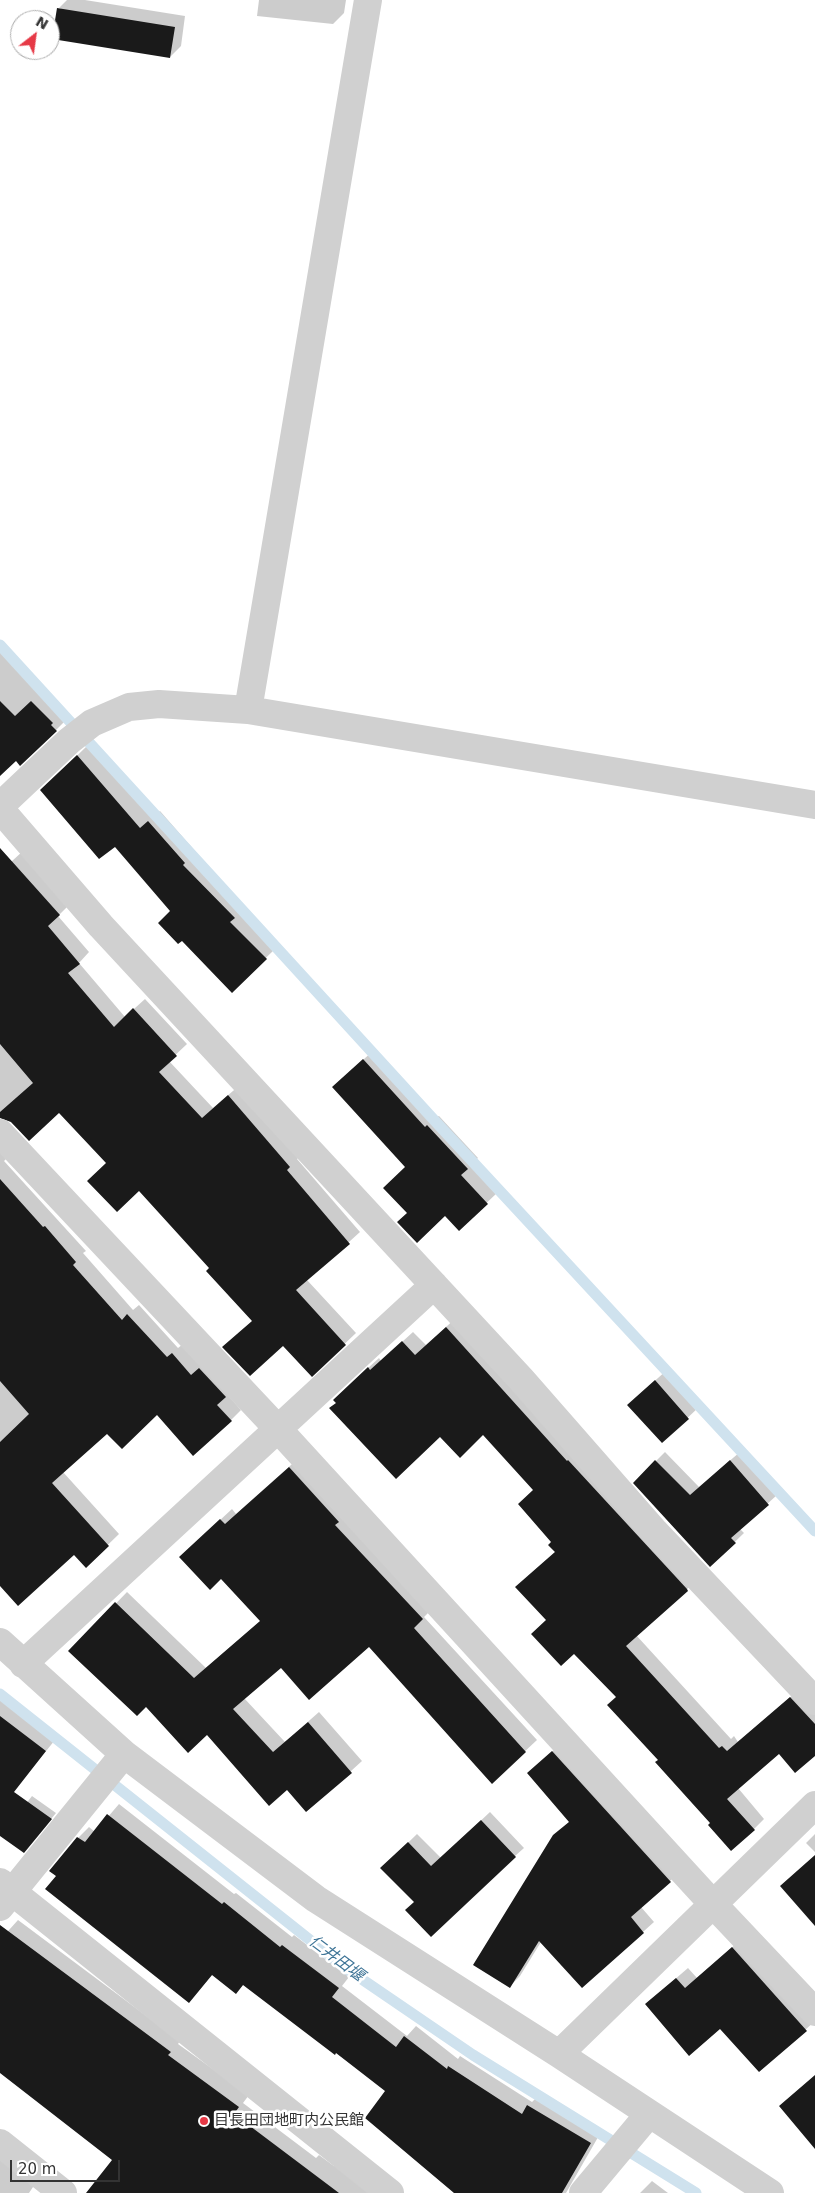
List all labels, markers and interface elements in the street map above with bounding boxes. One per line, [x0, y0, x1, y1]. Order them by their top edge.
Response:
north arrow [10, 10, 60, 60]
text: N [33, 13, 51, 33]
water label: 仁井田堰 [305, 1932, 367, 1986]
place label: 目長田団地町内公民館 [214, 2112, 364, 2130]
marker: 目長田団地町内公民館 [198, 2115, 210, 2127]
scale bar [12, 2150, 122, 2182]
text: 20 m [18, 2160, 56, 2178]

